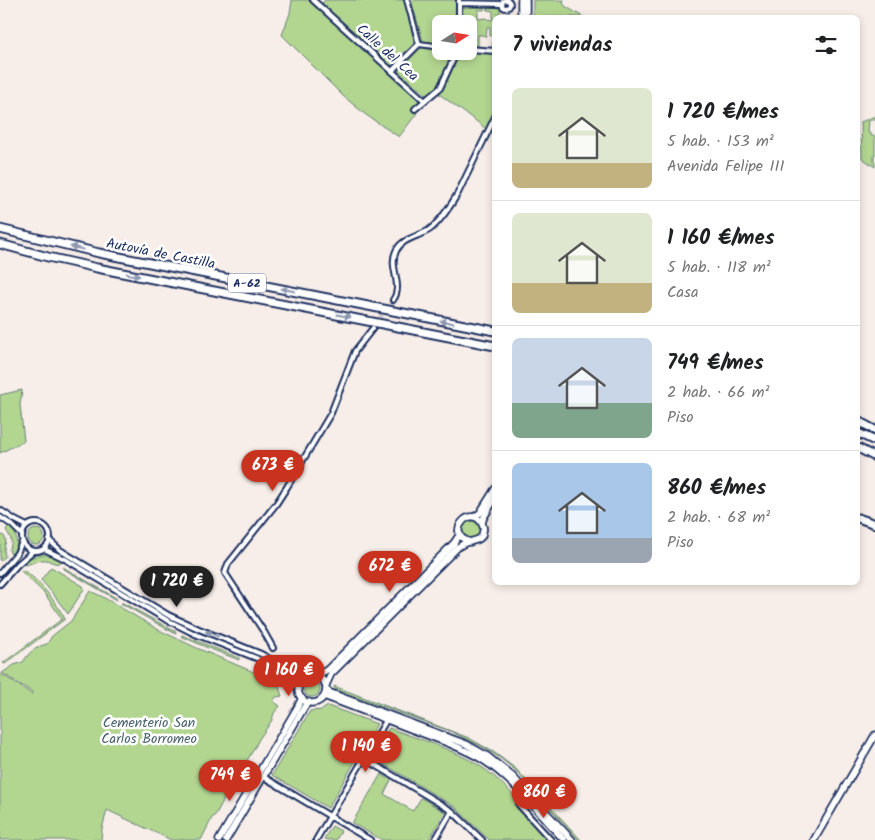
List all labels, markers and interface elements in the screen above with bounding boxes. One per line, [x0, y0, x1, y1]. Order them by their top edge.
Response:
north arrow [432, 15, 478, 60]
map controls [432, 15, 477, 60]
street label: Calle del Cea [351, 19, 423, 87]
text: 7 viviendas [512, 29, 612, 62]
icon: filters [812, 31, 840, 59]
text: 1 720 €/mes [667, 96, 779, 129]
icon: home [552, 108, 612, 168]
text: 5 hab. · 153 m² [667, 129, 774, 154]
text: Avenida Felipe III [667, 154, 784, 179]
text: 1 160 €/mes [667, 222, 775, 255]
street label: Autovía de Castilla [105, 233, 217, 275]
icon: home [552, 233, 612, 293]
one-way arrow [68, 244, 84, 252]
text: 5 hab. · 118 m² [667, 255, 771, 280]
one-way arrow [125, 271, 141, 279]
road number: A-62 [228, 274, 266, 292]
text: Casa [667, 280, 698, 305]
one-way arrow [279, 286, 295, 294]
one-way arrow [336, 312, 351, 320]
one-way arrow [439, 317, 455, 325]
text: 749 €/mes [667, 347, 764, 380]
icon: home [552, 358, 612, 418]
text: 2 hab. · 66 m² [667, 380, 769, 405]
text: Piso [667, 405, 694, 430]
pin: 673 € [238, 450, 308, 492]
text: 673 € [252, 453, 294, 478]
text: 860 €/mes [667, 472, 766, 505]
icon: home [552, 483, 612, 543]
text: 2 hab. · 68 m² [667, 505, 770, 530]
text: Piso [667, 530, 694, 555]
pin: 672 € [355, 550, 425, 593]
text: 672 € [369, 554, 411, 579]
pin: 1 720 € [131, 566, 223, 608]
text: 1 720 € [151, 569, 203, 594]
one-way arrow [204, 630, 219, 638]
pin: 1 160 € [243, 654, 335, 697]
text: 1 160 € [264, 658, 314, 683]
park label: Cementerio San Carlos Borromeo [101, 712, 197, 750]
pin: 1 140 € [320, 730, 412, 773]
text: 1 140 € [341, 734, 391, 759]
pin: 749 € [195, 760, 265, 802]
text: 749 € [210, 763, 250, 788]
pin: 860 € [509, 776, 579, 819]
text: 860 € [523, 780, 565, 805]

